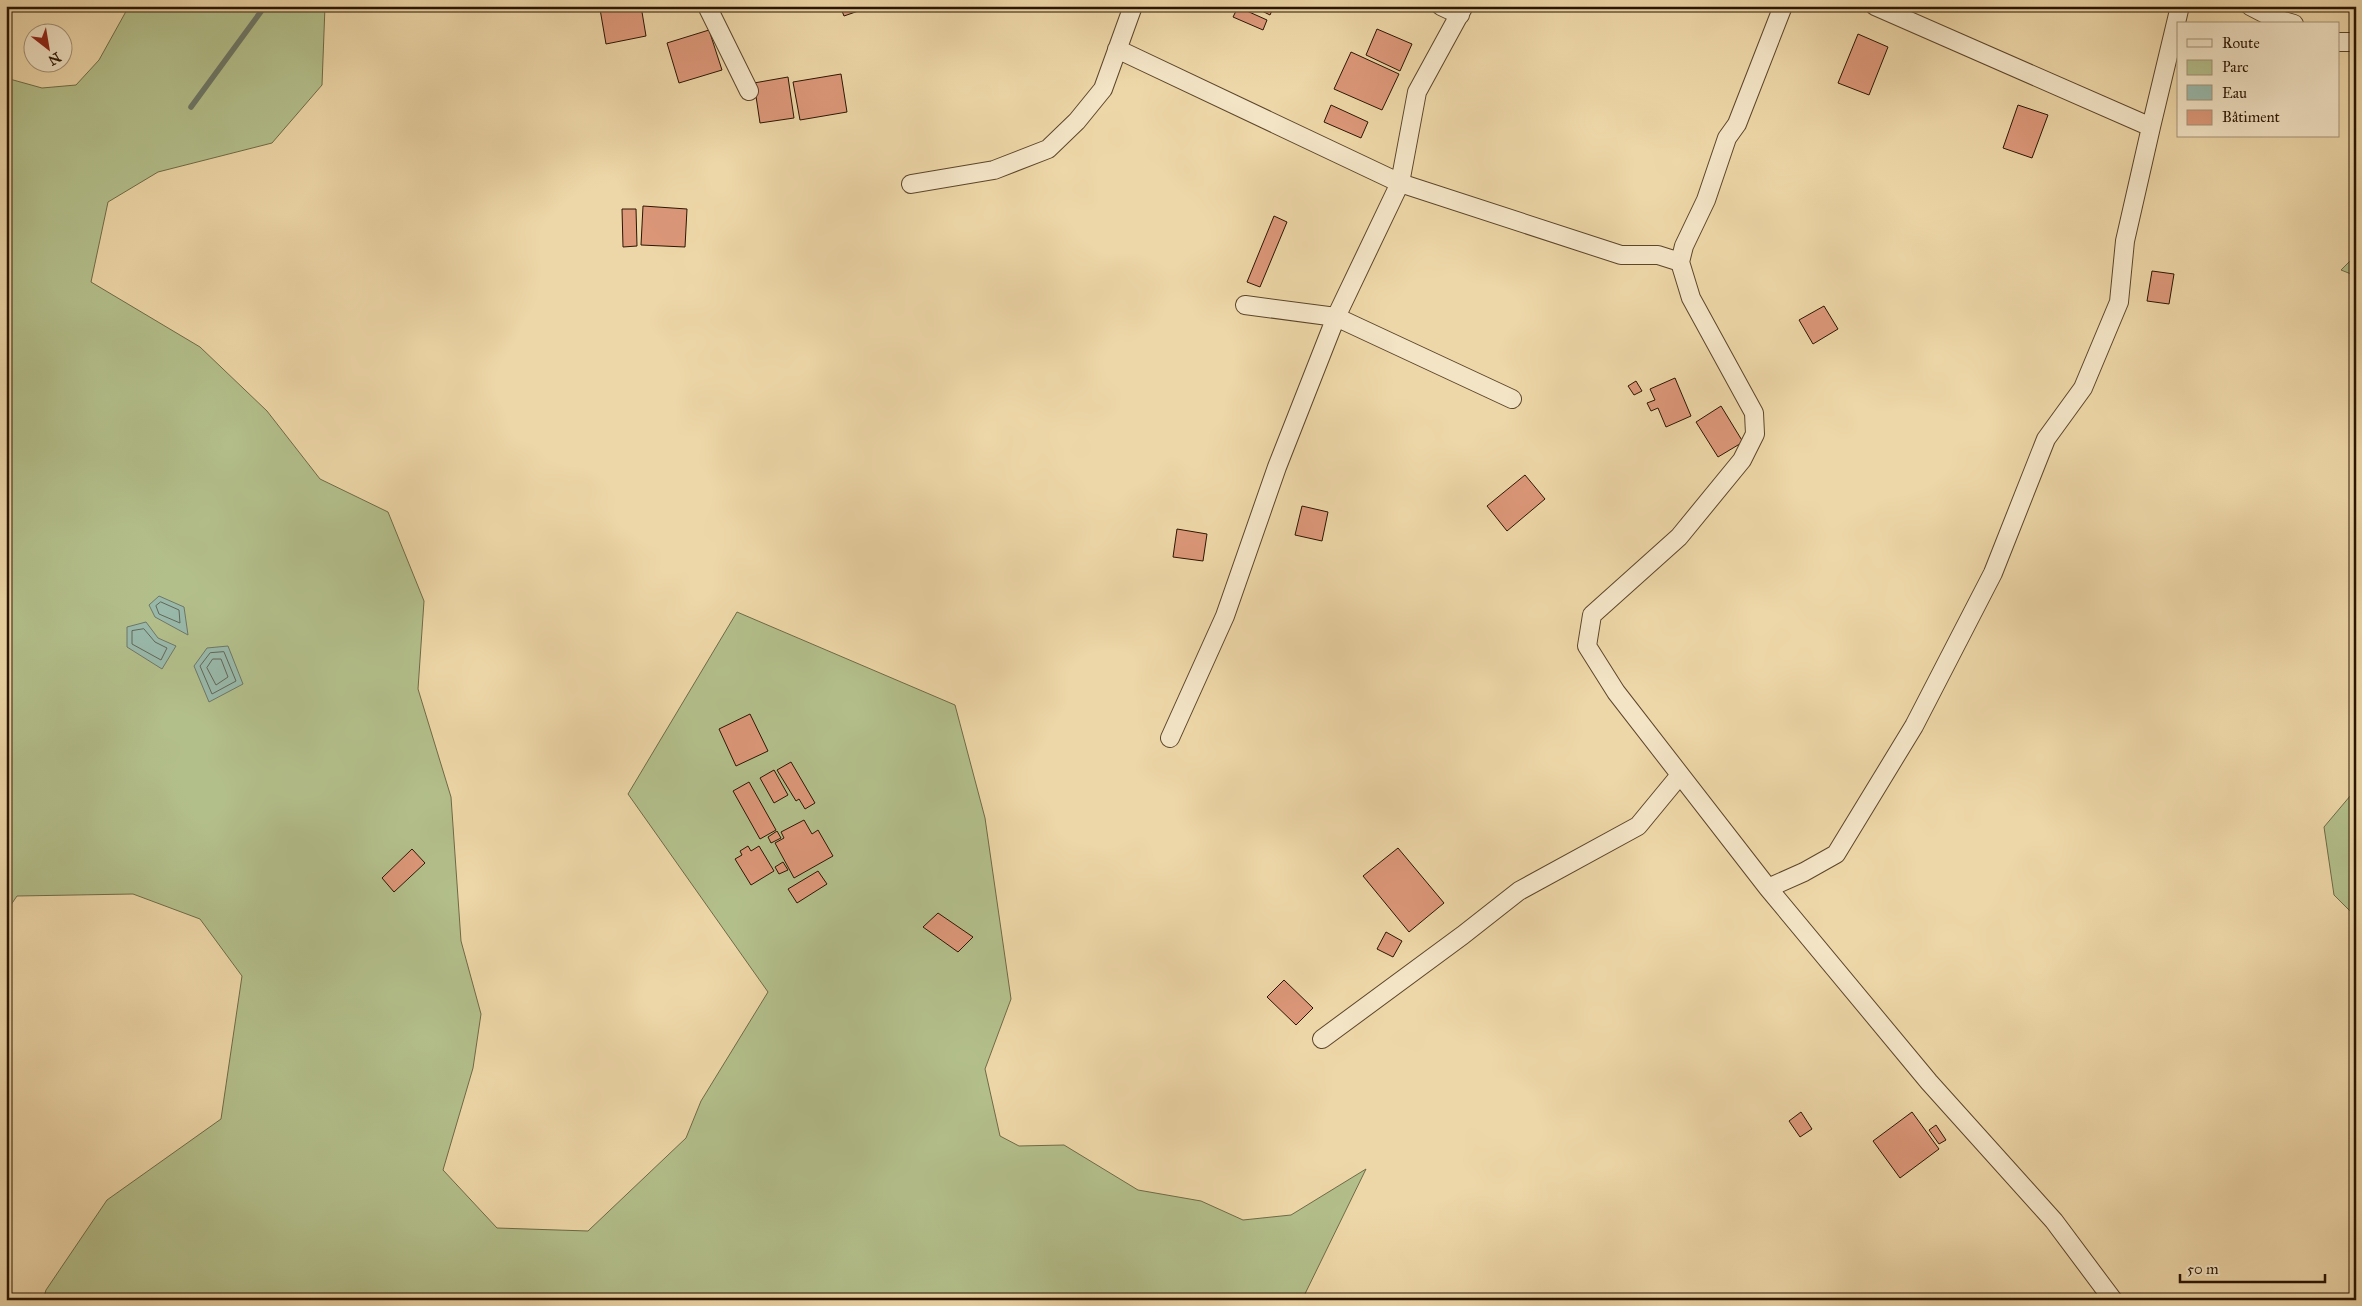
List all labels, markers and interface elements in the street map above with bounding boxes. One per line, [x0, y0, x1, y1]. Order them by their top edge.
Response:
north arrow [22, 22, 72, 72]
legend [2177, 22, 2340, 138]
text: Route [2222, 34, 2260, 52]
text: N [45, 48, 64, 69]
text: Parc [2222, 58, 2249, 76]
text: Eau [2222, 84, 2247, 102]
text: Bâtiment [2222, 108, 2281, 126]
scale bar [2180, 1251, 2324, 1283]
text: 50 m [2187, 1260, 2219, 1278]

